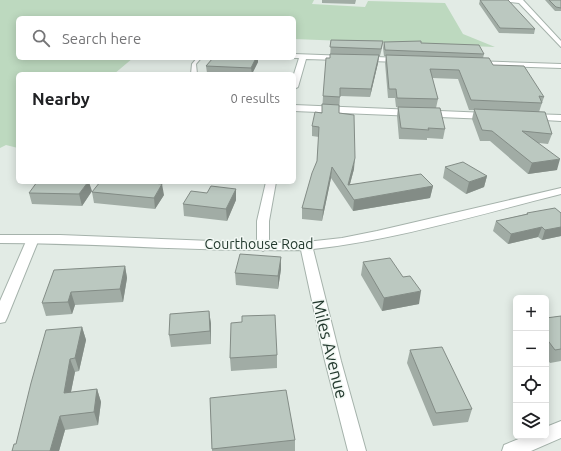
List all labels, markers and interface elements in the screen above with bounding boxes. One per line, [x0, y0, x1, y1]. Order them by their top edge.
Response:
search box [16, 16, 296, 60]
icon: search [30, 27, 52, 49]
text: Search here [62, 30, 141, 47]
text: Nearby [32, 89, 90, 108]
text: 0 results [230, 91, 280, 105]
street label: Courthouse Road [204, 236, 314, 252]
map controls [513, 295, 549, 439]
button: + [513, 295, 549, 331]
street label: Miles Avenue [309, 297, 352, 400]
button: − [513, 331, 549, 367]
button: locate [513, 367, 549, 403]
button: layers [513, 403, 549, 439]

